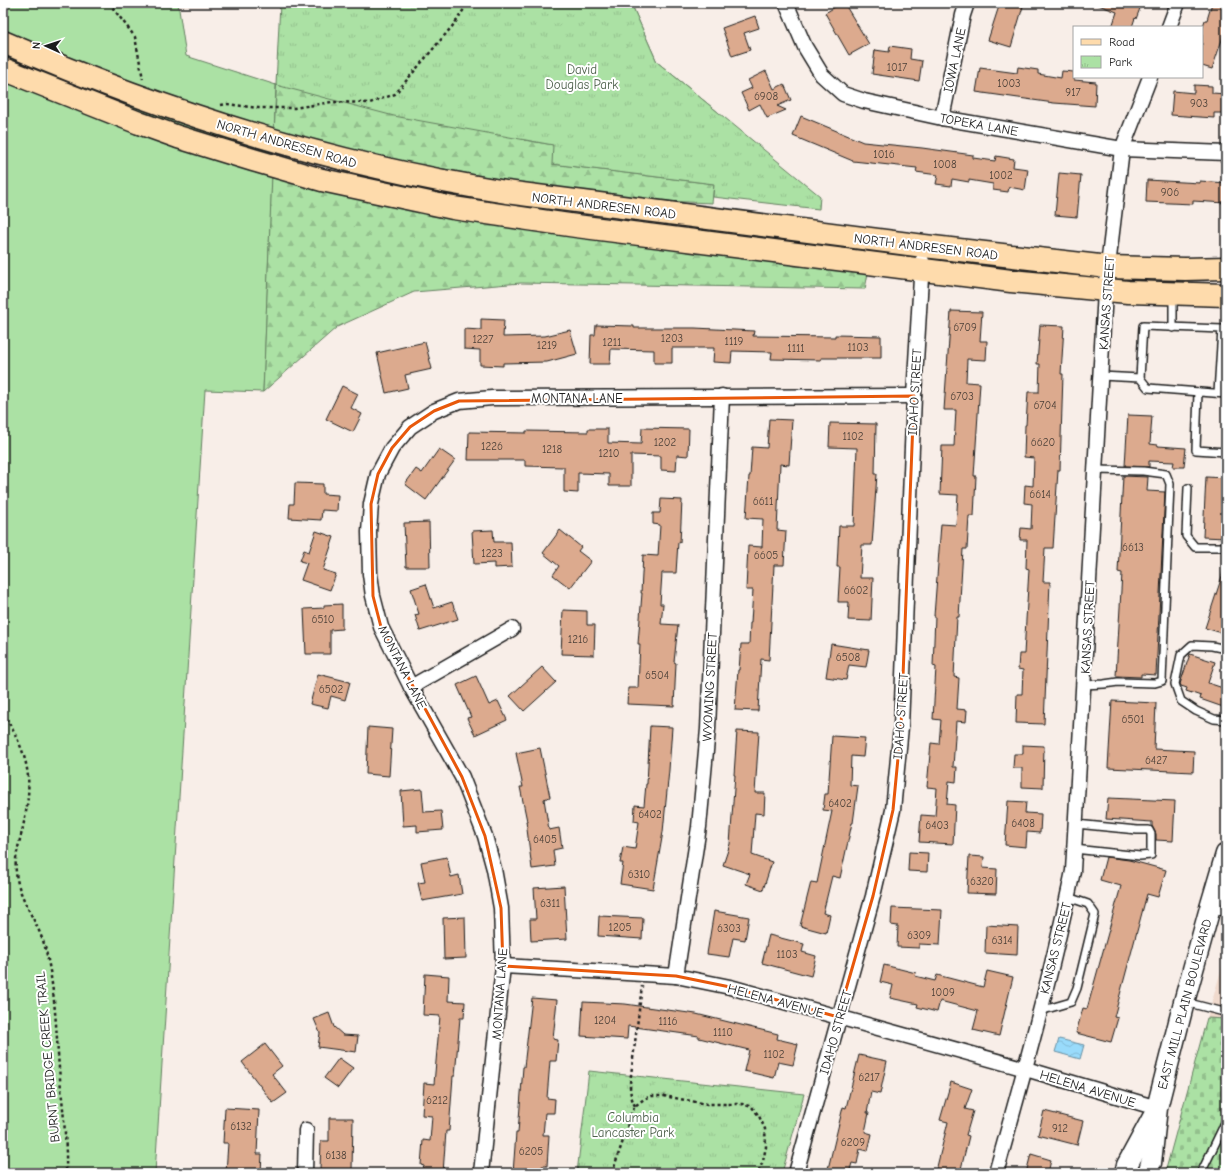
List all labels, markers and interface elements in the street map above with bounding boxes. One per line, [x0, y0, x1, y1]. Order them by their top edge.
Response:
north arrow [26, 26, 66, 66]
street label: IOWA LANE [940, 26, 969, 94]
legend [1073, 26, 1203, 78]
text: Road [1109, 35, 1135, 49]
text: N [30, 42, 43, 49]
text: Park [1109, 55, 1132, 69]
house number: 1017 [887, 61, 907, 74]
park label: David Douglas Park [546, 62, 619, 92]
house number: 1003 [997, 77, 1021, 90]
house number: 917 [1065, 86, 1081, 99]
house number: 6908 [754, 90, 778, 103]
house number: 903 [1190, 97, 1208, 110]
street label: TOPEKA LANE [939, 110, 1019, 139]
street label: NORTH ANDRESEN ROAD [215, 116, 359, 171]
house number: 1016 [873, 148, 895, 161]
house number: 1008 [933, 158, 957, 171]
house number: 1002 [989, 169, 1013, 182]
house number: 906 [1161, 186, 1179, 199]
street label: NORTH ANDRESEN ROAD [531, 189, 677, 222]
street label: NORTH ANDRESEN ROAD [853, 230, 999, 263]
street label: KANSAS STREET [1096, 256, 1117, 350]
house number: 6709 [953, 321, 977, 334]
house number: 1203 [661, 332, 683, 345]
house number: 1227 [472, 333, 494, 346]
house number: 1119 [725, 335, 744, 348]
house number: 1211 [603, 336, 621, 349]
house number: 1219 [537, 339, 557, 352]
house number: 1103 [848, 341, 868, 354]
house number: 1111 [787, 342, 805, 355]
street label: IDAHO STREET [905, 348, 924, 436]
house number: 6703 [950, 390, 974, 403]
street label: MONTANA LANE [531, 391, 623, 406]
house number: 6704 [1033, 399, 1057, 412]
house number: 1102 [842, 430, 864, 443]
house number: 1202 [654, 436, 677, 449]
house number: 6620 [1031, 436, 1055, 449]
house number: 1226 [481, 440, 503, 453]
house number: 1218 [542, 443, 562, 456]
house number: 1210 [598, 447, 620, 460]
house number: 6614 [1029, 488, 1051, 501]
house number: 6611 [753, 495, 773, 508]
house number: 6613 [1122, 541, 1144, 554]
house number: 1223 [481, 547, 503, 560]
house number: 6605 [754, 549, 778, 562]
street label: KANSAS STREET [1078, 580, 1097, 674]
house number: 6602 [844, 584, 868, 597]
house number: 6510 [312, 613, 334, 626]
street label: MONTANA LANE [375, 623, 430, 712]
street label: WYOMING STREET [699, 632, 720, 742]
house number: 1216 [568, 633, 588, 646]
house number: 6508 [836, 651, 860, 664]
house number: 6504 [645, 669, 669, 682]
street label: IDAHO STREET [890, 672, 911, 760]
house number: 6502 [319, 683, 343, 696]
house number: 6501 [1122, 713, 1144, 726]
house number: 6427 [1145, 754, 1167, 767]
house number: 6402 [828, 797, 852, 810]
house number: 6402 [638, 808, 662, 821]
house number: 6408 [1011, 817, 1035, 830]
house number: 6403 [925, 819, 949, 832]
house number: 6405 [533, 833, 557, 846]
house number: 6310 [628, 868, 650, 881]
house number: 6320 [970, 875, 994, 888]
house number: 6311 [540, 897, 560, 910]
street label: KANSAS STREET [1037, 901, 1074, 995]
street label: EAST MILL PLAIN BOULEVARD [1154, 917, 1214, 1091]
house number: 1205 [609, 921, 631, 934]
house number: 6303 [717, 922, 741, 935]
house number: 6309 [907, 929, 931, 942]
house number: 6314 [991, 934, 1013, 947]
street label: MONTANA LANE [489, 948, 510, 1040]
house number: 1103 [777, 948, 797, 961]
street label: BURNT BRIDGE CREEK TRAIL [32, 970, 62, 1143]
street label: HELENA AVENUE [726, 980, 826, 1021]
house number: 1009 [931, 986, 955, 999]
street label: IDAHO STREET [816, 988, 855, 1076]
house number: 1204 [594, 1014, 616, 1027]
house number: 1116 [658, 1015, 678, 1028]
house number: 1110 [713, 1026, 733, 1039]
house number: 1102 [763, 1048, 785, 1061]
street label: HELENA AVENUE [1038, 1067, 1138, 1110]
house number: 6217 [858, 1071, 880, 1084]
house number: 6212 [426, 1094, 448, 1107]
park label: Columbia Lancaster Park [592, 1110, 675, 1140]
house number: 6132 [230, 1120, 252, 1133]
house number: 912 [1052, 1122, 1068, 1135]
house number: 6209 [841, 1136, 865, 1149]
house number: 6205 [519, 1145, 543, 1158]
house number: 6138 [325, 1149, 347, 1162]

